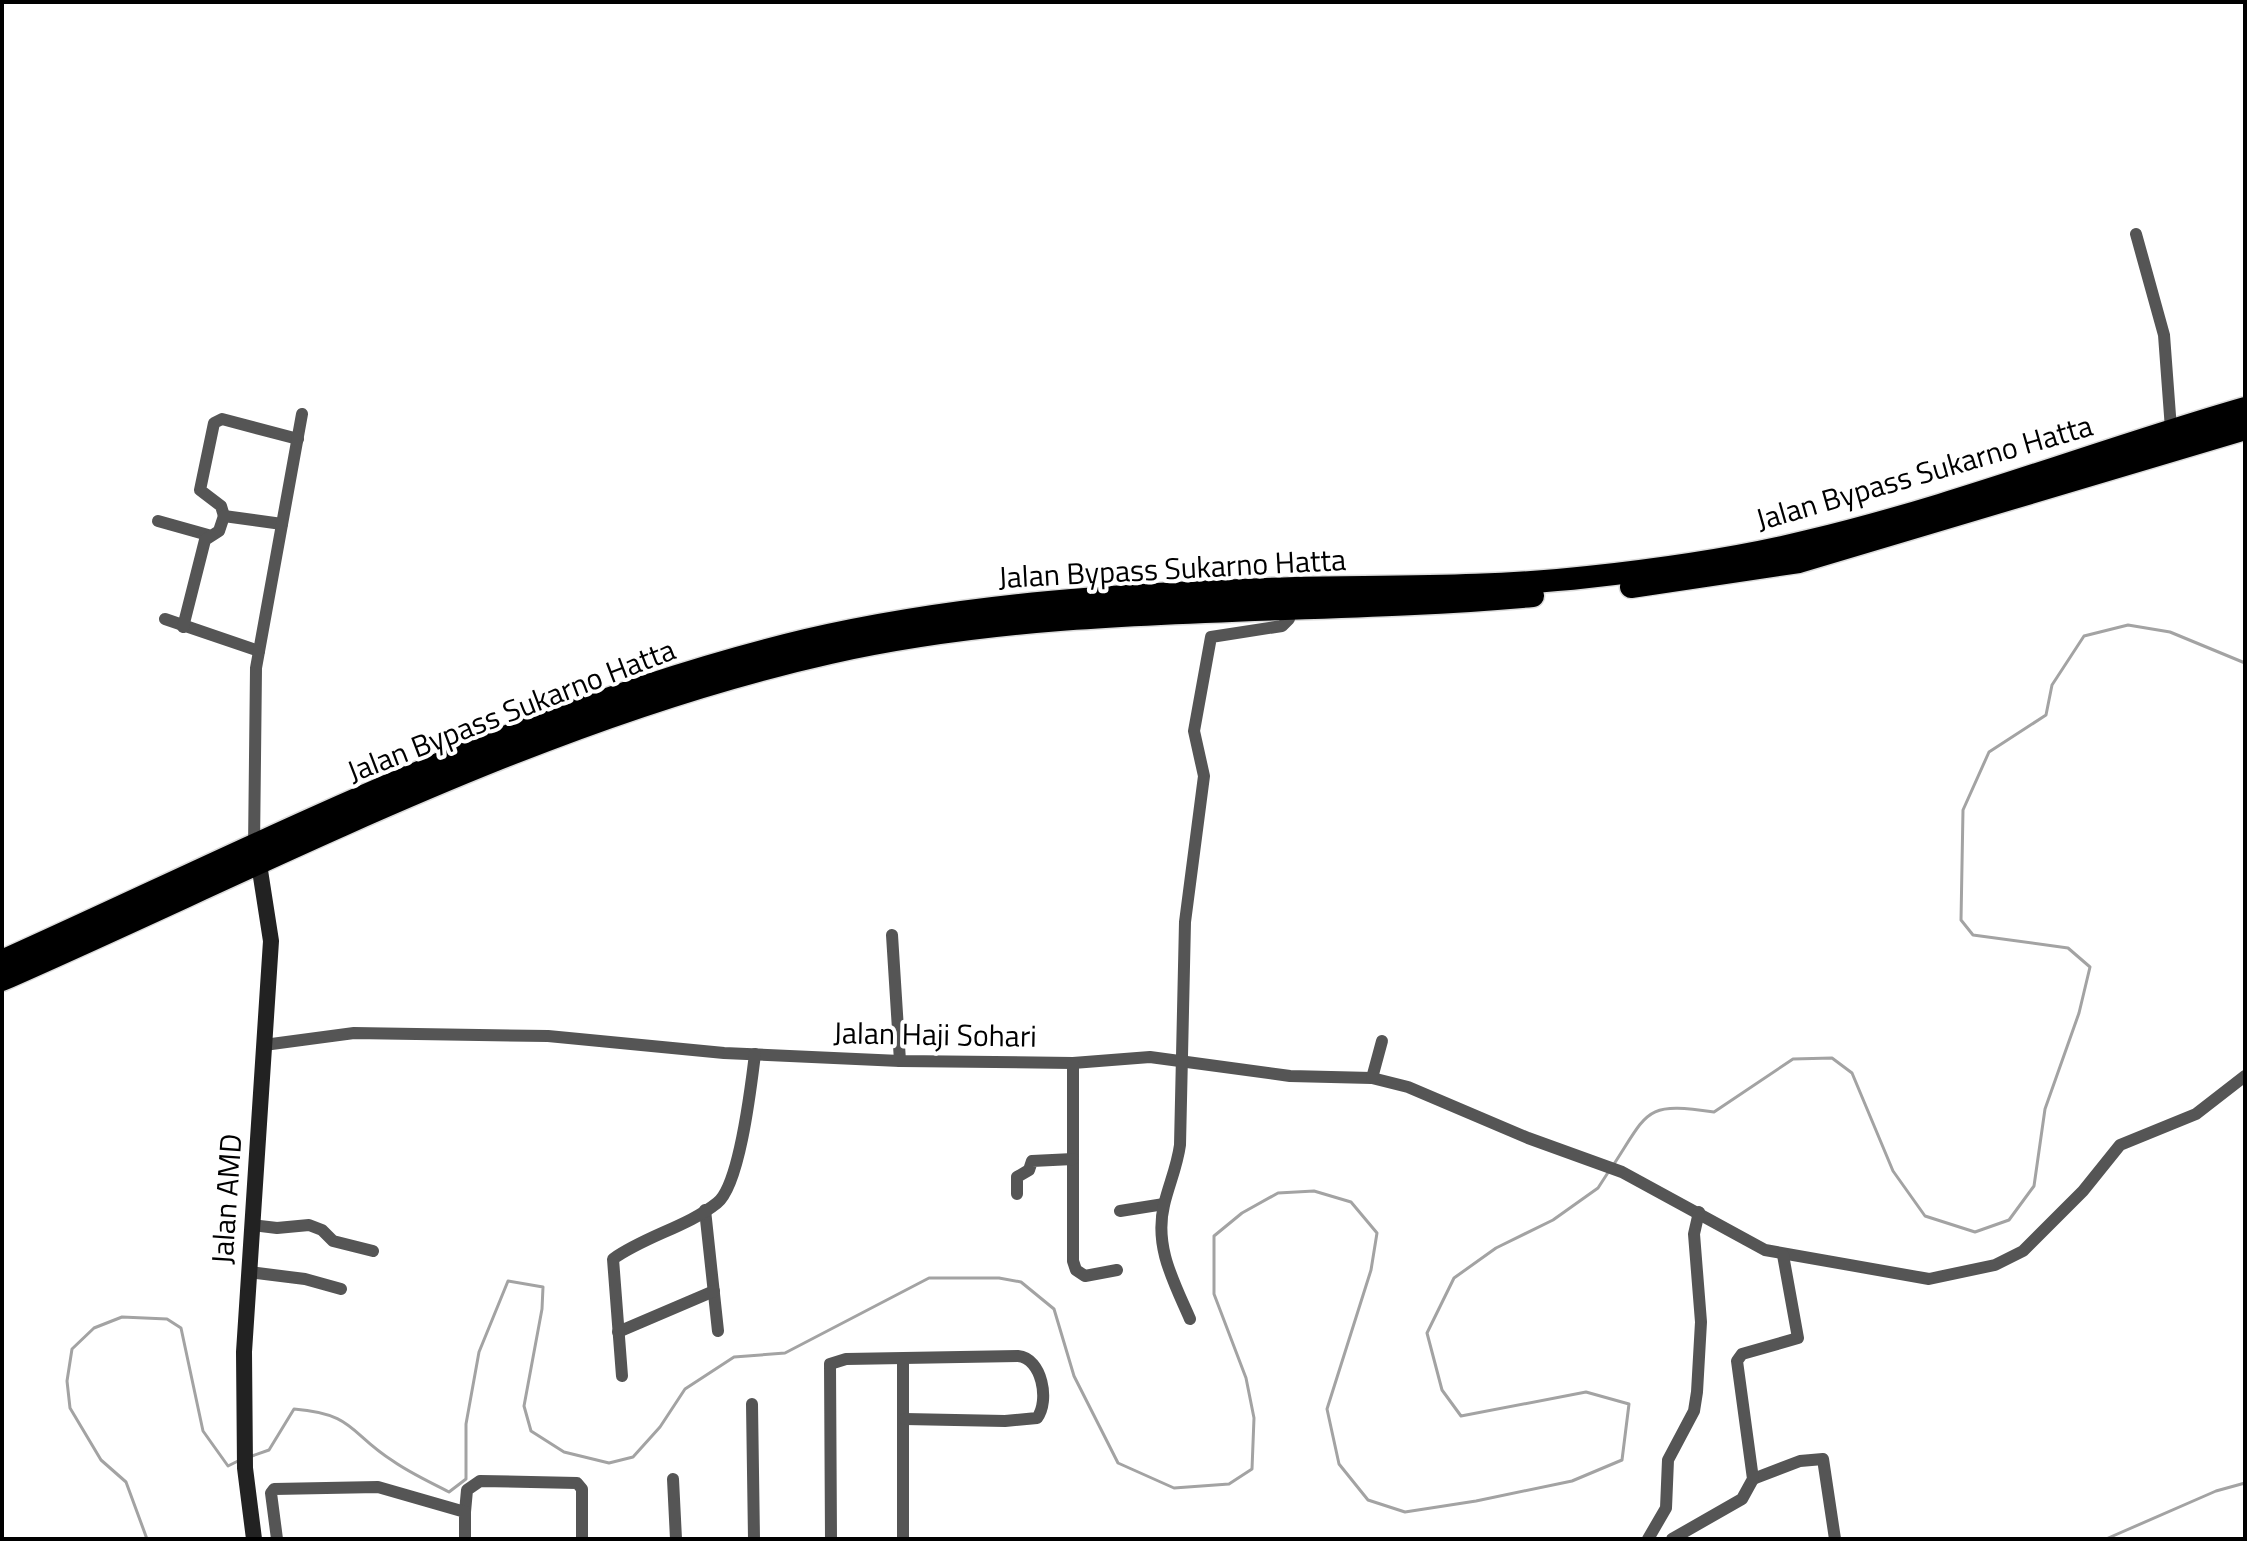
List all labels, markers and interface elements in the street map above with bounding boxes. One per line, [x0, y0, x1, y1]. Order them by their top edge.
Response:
street label: Jalan Bypass Sukarno Hatta [1750, 402, 2098, 542]
street label: Jalan Bypass Sukarno Hatta [997, 536, 1347, 600]
street label: Jalan Bypass Sukarno Hatta [340, 626, 682, 794]
street label: Jalan Haji Sohari [833, 1009, 1037, 1059]
street label: Jalan AMD [198, 1132, 254, 1266]

